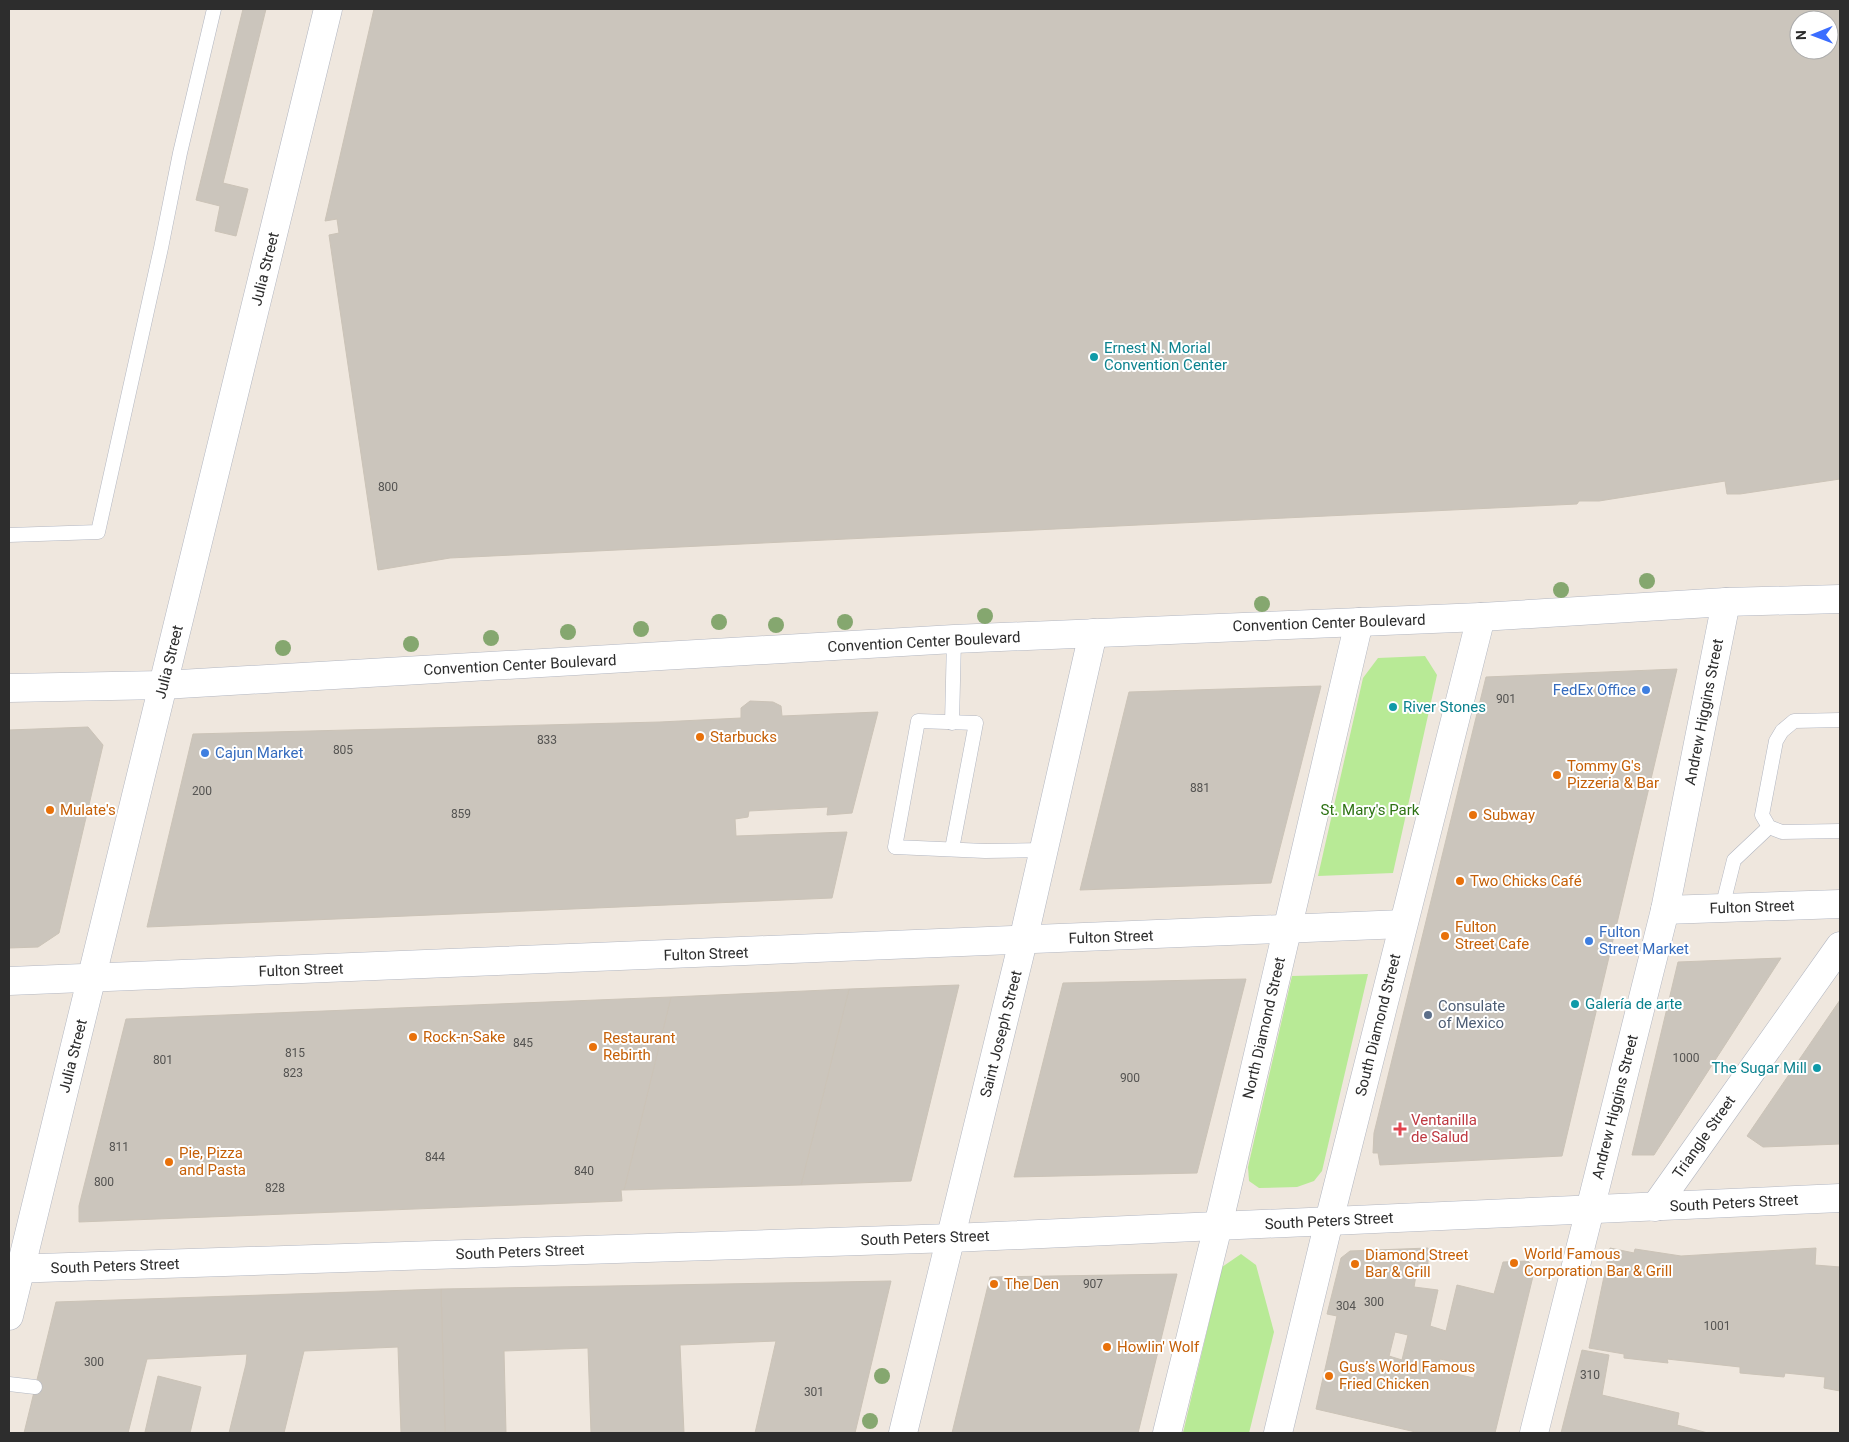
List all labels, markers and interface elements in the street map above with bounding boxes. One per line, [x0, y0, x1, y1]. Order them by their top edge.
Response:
north arrow [1789, 10, 1839, 60]
text: N [1793, 30, 1809, 40]
street label: Julia Street [247, 230, 283, 308]
place label: Ernest N. Morial Convention Center [1104, 339, 1227, 374]
marker: Ernest N. Morial Convention Center [1088, 351, 1100, 363]
house number: 800 [378, 480, 398, 494]
street label: Convention Center Boulevard [1232, 611, 1426, 635]
street label: Julia Street [151, 623, 187, 701]
street label: Convention Center Boulevard [827, 628, 1021, 656]
street label: Andrew Higgins Street [1681, 637, 1727, 787]
street label: Convention Center Boulevard [423, 651, 617, 679]
place label: FedEx Office [1553, 681, 1636, 699]
marker: FedEx Office [1640, 684, 1652, 696]
house number: 901 [1496, 692, 1516, 706]
place label: River Stones [1403, 698, 1486, 716]
marker: River Stones [1387, 701, 1399, 713]
place label: Starbucks [710, 728, 777, 746]
marker: Starbucks [694, 731, 706, 743]
house number: 833 [537, 733, 557, 747]
house number: 805 [333, 743, 353, 757]
place label: Cajun Market [215, 744, 304, 762]
marker: Cajun Market [199, 747, 211, 759]
place label: Tommy G's Pizzeria & Bar [1567, 757, 1659, 792]
marker: Tommy G's Pizzeria & Bar [1551, 769, 1563, 781]
house number: 881 [1190, 781, 1210, 795]
house number: 200 [192, 784, 212, 798]
place label: Mulate's [60, 801, 116, 819]
park label: St. Mary's Park [1321, 801, 1420, 819]
marker: Mulate's [44, 804, 56, 816]
place label: Subway [1483, 806, 1535, 824]
house number: 859 [451, 807, 471, 821]
marker: Subway [1467, 809, 1479, 821]
place label: Two Chicks Café [1470, 872, 1582, 890]
marker: Two Chicks Café [1454, 875, 1466, 887]
street label: Fulton Street [1709, 897, 1795, 917]
place label: Fulton Street Cafe [1455, 918, 1529, 953]
place label: Fulton Street Market [1599, 923, 1689, 958]
street label: Fulton Street [1068, 927, 1154, 947]
marker: Fulton Street Cafe [1439, 930, 1451, 942]
marker: Fulton Street Market [1583, 935, 1595, 947]
street label: Fulton Street [663, 944, 749, 964]
street label: South Diamond Street [1352, 952, 1404, 1098]
street label: North Diamond Street [1239, 955, 1289, 1101]
street label: Fulton Street [258, 960, 344, 980]
street label: Saint Joseph Street [977, 969, 1025, 1099]
place label: Galería de arte [1585, 995, 1682, 1013]
place label: Consulate of Mexico [1438, 997, 1505, 1032]
marker: Galería de arte [1569, 998, 1581, 1010]
marker: Consulate of Mexico [1422, 1009, 1434, 1021]
street label: Julia Street [55, 1017, 91, 1095]
place label: Rock-n-Sake [423, 1028, 505, 1046]
place label: Restaurant Rebirth [603, 1029, 676, 1064]
marker: Rock-n-Sake [407, 1031, 419, 1043]
street label: Andrew Higgins Street [1588, 1033, 1642, 1181]
house number: 845 [513, 1036, 533, 1050]
marker: Restaurant Rebirth [587, 1041, 599, 1053]
house number: 815 [285, 1046, 305, 1060]
house number: 1000 [1673, 1051, 1700, 1065]
house number: 801 [153, 1053, 173, 1067]
place label: The Sugar Mill [1712, 1059, 1807, 1077]
marker: The Sugar Mill [1811, 1062, 1823, 1074]
house number: 823 [283, 1066, 303, 1080]
house number: 900 [1120, 1071, 1140, 1085]
street label: Triangle Street [1669, 1092, 1739, 1182]
place label: Ventanilla de Salud [1411, 1111, 1477, 1146]
marker: Ventanilla de Salud [1393, 1122, 1407, 1136]
house number: 811 [109, 1140, 129, 1154]
place label: Pie, Pizza and Pasta [179, 1144, 246, 1179]
house number: 844 [425, 1150, 445, 1164]
marker: Pie, Pizza and Pasta [163, 1156, 175, 1168]
house number: 840 [574, 1164, 594, 1178]
house number: 800 [94, 1175, 114, 1189]
house number: 828 [265, 1181, 285, 1195]
street label: South Peters Street [1669, 1191, 1799, 1215]
street label: South Peters Street [1264, 1209, 1394, 1233]
street label: South Peters Street [860, 1227, 990, 1249]
street label: South Peters Street [455, 1241, 585, 1263]
place label: World Famous Corporation Bar & Grill [1524, 1245, 1672, 1280]
place label: Diamond Street Bar & Grill [1365, 1246, 1468, 1281]
street label: South Peters Street [50, 1255, 180, 1277]
marker: World Famous Corporation Bar & Grill [1508, 1257, 1520, 1269]
marker: Diamond Street Bar & Grill [1349, 1258, 1361, 1270]
place label: The Den [1004, 1275, 1059, 1293]
house number: 907 [1083, 1277, 1103, 1291]
marker: The Den [988, 1278, 1000, 1290]
house number: 300 [1364, 1295, 1384, 1309]
house number: 304 [1336, 1299, 1356, 1313]
house number: 1001 [1704, 1319, 1730, 1333]
place label: Howlin' Wolf [1117, 1338, 1200, 1356]
marker: Howlin' Wolf [1101, 1341, 1113, 1353]
house number: 300 [84, 1355, 104, 1369]
place label: Gus’s World Famous Fried Chicken [1339, 1358, 1475, 1393]
house number: 310 [1580, 1368, 1600, 1382]
marker: Gus’s World Famous Fried Chicken [1323, 1370, 1335, 1382]
house number: 301 [804, 1385, 824, 1399]

